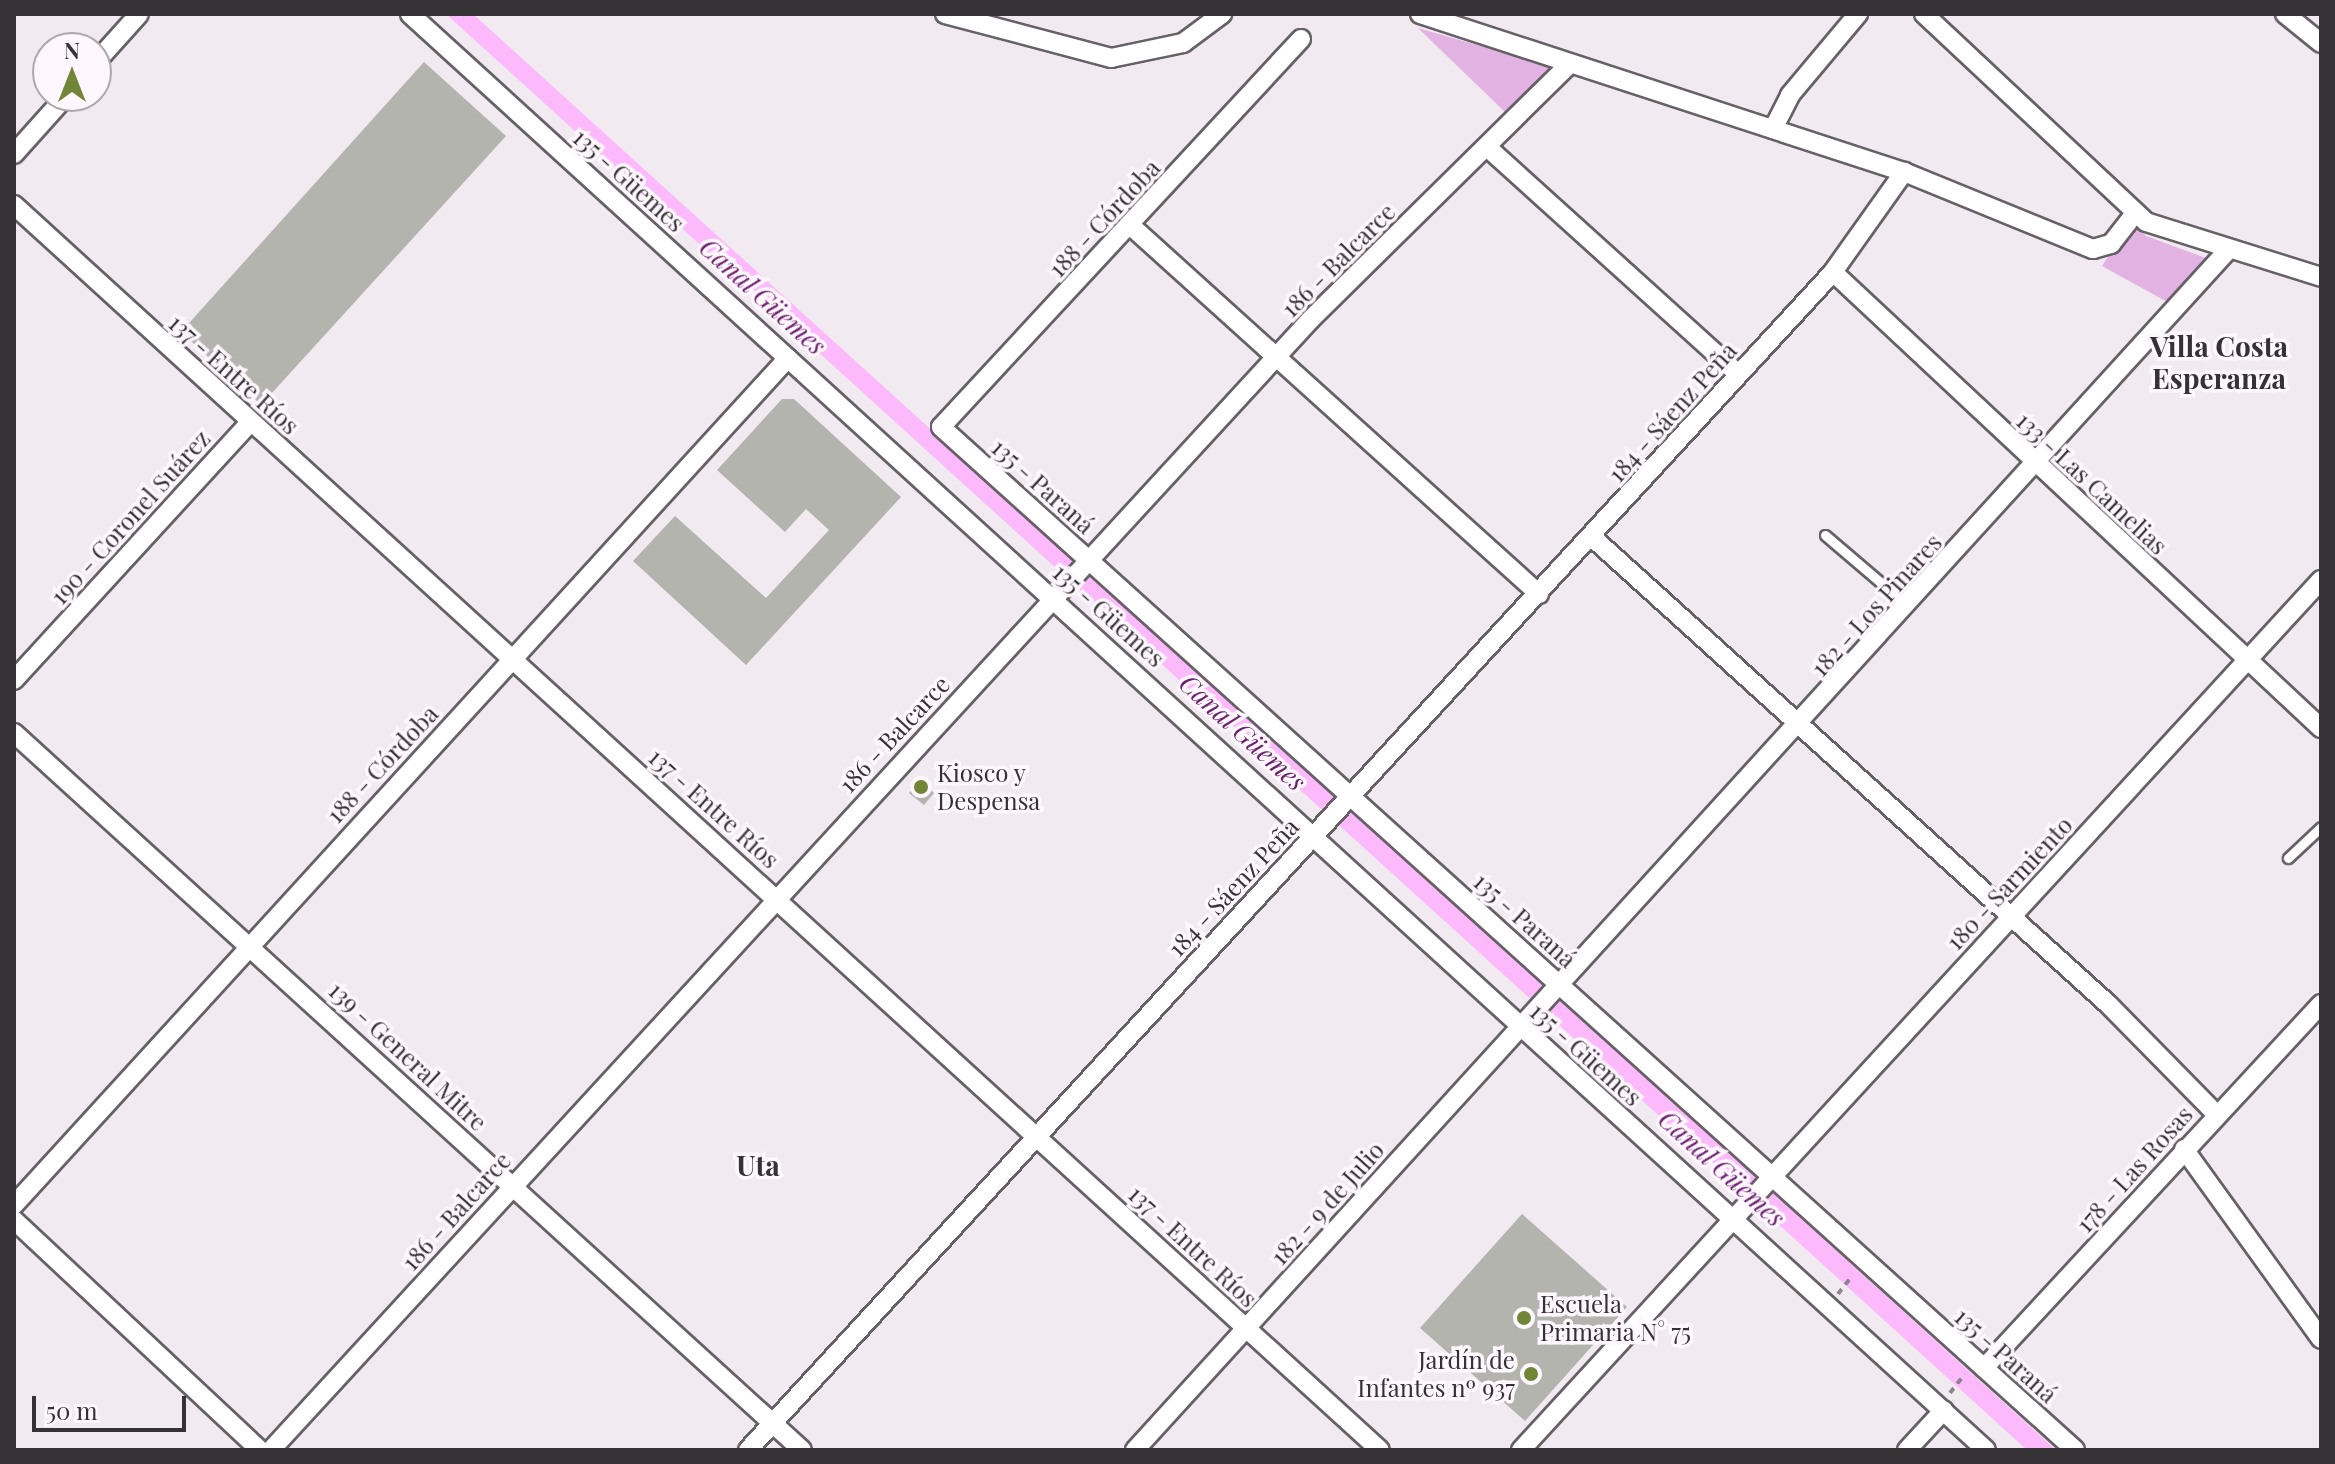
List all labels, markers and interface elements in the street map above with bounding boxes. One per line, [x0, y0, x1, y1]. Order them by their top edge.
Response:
north arrow [32, 32, 112, 112]
text: N [64, 35, 80, 65]
street label: 135 - Güemes [567, 122, 691, 238]
street label: 188 - Córdoba [1042, 153, 1166, 283]
street label: 186 - Balcarce [1275, 197, 1401, 323]
water label: Canal Güemes [693, 231, 833, 361]
street label: 137 - Entre Ríos [163, 308, 305, 440]
district label: Villa Costa Esperanza [2150, 329, 2288, 395]
street label: 184 - Sáenz Peña [1602, 336, 1742, 488]
street label: 133 - Las Camelias [2011, 406, 2173, 560]
street label: 190 - Coronel Suárez [44, 424, 216, 610]
street label: 135 - Paraná [986, 433, 1100, 539]
street label: 182 - Los Pinares [1805, 528, 1947, 682]
street label: 135 - Güemes [1047, 557, 1171, 673]
water label: Canal Güemes [1173, 667, 1313, 797]
street label: 186 - Balcarce [833, 670, 955, 798]
street label: 188 - Córdoba [320, 699, 444, 829]
street label: 137 - Entre Ríos [643, 742, 785, 874]
place label: Kiosco y Despensa [937, 759, 1040, 815]
marker: Kiosco y Despensa [912, 778, 930, 796]
street label: 180 - Sarmiento [1940, 810, 2078, 956]
street label: 184 - Sáenz Peña [1162, 812, 1304, 962]
street label: 135 - Paraná [1468, 867, 1582, 973]
street label: 139 - General Mitre [323, 976, 493, 1136]
street label: 135 - Güemes [1524, 996, 1648, 1112]
street label: 178 - Las Rosas [2070, 1100, 2198, 1238]
water label: Canal Güemes [1652, 1103, 1792, 1233]
street label: 182 - 9 de Julio [1264, 1136, 1390, 1270]
street label: 186 - Balcarce [395, 1146, 517, 1276]
district label: Uta [736, 1148, 780, 1182]
street label: 137 - Entre Ríos [1123, 1179, 1263, 1313]
place label: Escuela Primaria N° 75 [1540, 1290, 1691, 1346]
street label: 135 - Paraná [1949, 1302, 2063, 1408]
marker: Escuela Primaria N° 75 [1515, 1309, 1533, 1327]
place label: Jardín de Infantes nº 937 [1357, 1346, 1515, 1402]
marker: Jardín de Infantes nº 937 [1522, 1365, 1540, 1383]
scale bar [36, 1380, 190, 1430]
text: 50 m [46, 1394, 98, 1426]

